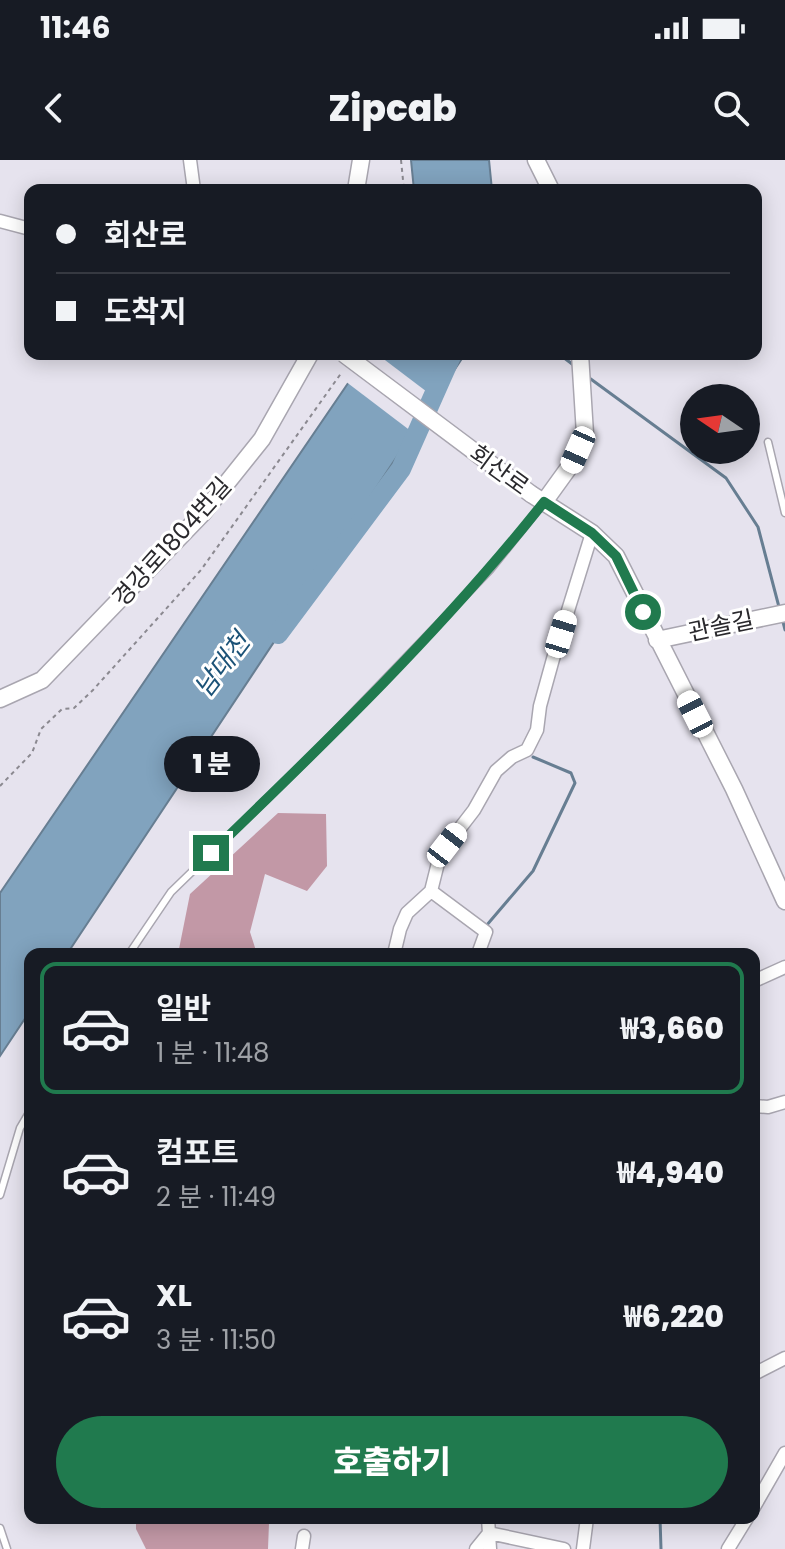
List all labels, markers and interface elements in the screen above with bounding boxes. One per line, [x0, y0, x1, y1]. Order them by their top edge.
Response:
text: 11:46 [40, 6, 111, 49]
text: Zipcab [328, 83, 457, 134]
icon: back [32, 86, 76, 130]
icon: search [709, 86, 753, 130]
text: 회산로 [104, 213, 187, 256]
text: 도착지 [104, 290, 187, 333]
north arrow [680, 384, 760, 464]
map controls [680, 384, 760, 464]
car [557, 423, 599, 477]
street label: 회산로 [463, 437, 536, 502]
street label: 경강로1804번길 [105, 470, 239, 613]
route start [625, 594, 661, 630]
street label: 관솔길 [685, 602, 757, 649]
car [543, 608, 579, 660]
water label: 남대천 [186, 623, 260, 704]
car [673, 687, 717, 741]
callout: 1 분 [163, 737, 259, 793]
text: 1 분 [193, 746, 231, 782]
car [423, 819, 471, 871]
route end [193, 835, 229, 871]
text: 일반 [156, 987, 211, 1030]
icon: car [60, 992, 132, 1064]
text: ₩3,660 [621, 1007, 724, 1050]
text: 1 분 · 11:48 [156, 1035, 270, 1071]
text: 컴포트 [156, 1131, 239, 1174]
icon: car [60, 1136, 132, 1208]
text: ₩4,940 [617, 1151, 724, 1194]
text: 2 분 · 11:49 [156, 1179, 276, 1215]
text: XL [156, 1274, 192, 1317]
icon: car [60, 1280, 132, 1352]
text: ₩6,220 [624, 1295, 724, 1338]
text: 3 분 · 11:50 [156, 1322, 276, 1358]
button: 호출하기 [56, 1416, 728, 1508]

